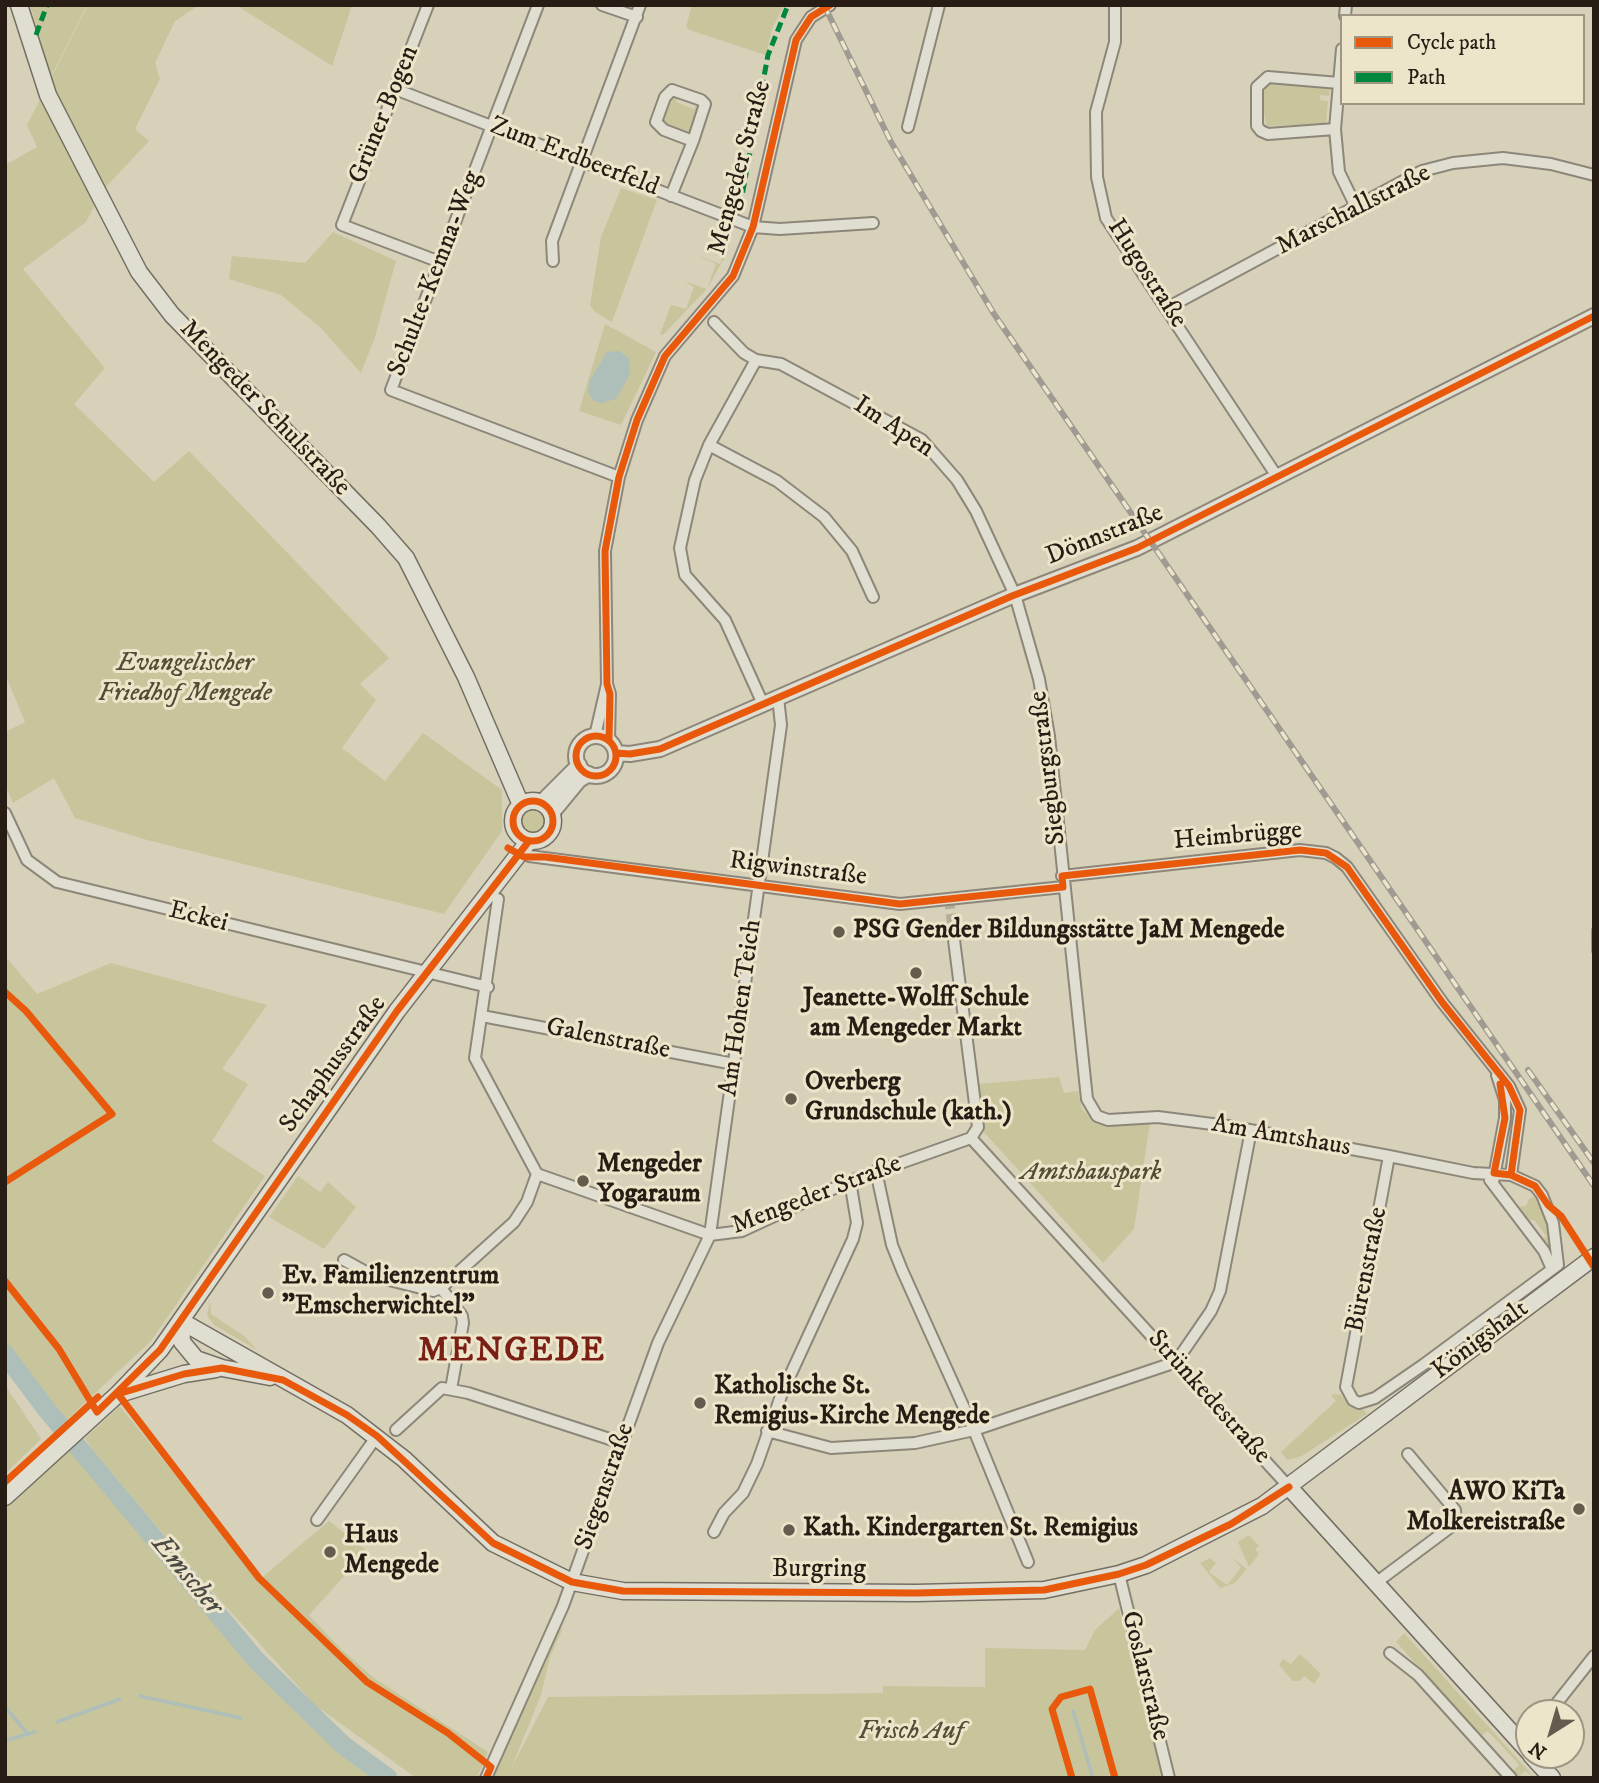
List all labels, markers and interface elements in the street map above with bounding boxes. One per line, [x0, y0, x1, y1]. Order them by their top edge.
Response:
legend [1340, 14, 1585, 105]
text: Cycle path [1407, 30, 1496, 56]
street label: Grüner Bogen [343, 41, 427, 189]
text: Path [1407, 65, 1446, 91]
street label: Mengeder Straße [703, 77, 779, 259]
street label: Zum Erdbeerfeld [485, 111, 663, 205]
street label: Marschallstraße [1272, 159, 1436, 263]
street label: Schulte-Kemna-Weg [382, 167, 490, 381]
street label: Hugostraße [1099, 214, 1193, 334]
street label: Mengeder Schulstraße [172, 314, 356, 504]
street label: Im Apen [847, 390, 939, 466]
street label: Dönnstraße [1042, 498, 1168, 574]
park label: Evangelischer Friedhof Mengede [98, 649, 272, 710]
street label: Siegburgstraße [1024, 689, 1074, 847]
street label: Heimbrügge [1173, 816, 1303, 858]
street label: Rigwinstraße [727, 846, 869, 894]
street label: Eckei [165, 896, 231, 940]
place label: PSG Gender Bildungsstätte JaM Mengede [853, 916, 1284, 948]
street label: Am Hohen Teich [714, 917, 770, 1099]
marker: PSG Gender Bildungsstätte JaM Mengede [831, 924, 847, 940]
marker: Jeanette-Wolff Schule am Mengeder Markt [908, 965, 924, 981]
place label: Jeanette-Wolff Schule am Mengeder Markt [803, 984, 1029, 1046]
street label: Schaphusstraße [274, 991, 394, 1139]
street label: Galenstraße [543, 1013, 673, 1067]
place label: Overberg Grundschule (kath.) [805, 1068, 1012, 1130]
marker: Overberg Grundschule (kath.) [783, 1091, 799, 1107]
street label: Am Amtshaus [1209, 1109, 1353, 1165]
street label: Mengeder Straße [728, 1149, 906, 1243]
place label: Mengeder Yogaraum [597, 1150, 702, 1212]
park label: Amtshauspark [1021, 1158, 1161, 1190]
marker: Mengeder Yogaraum [575, 1173, 591, 1189]
street label: Bürenstraße [1341, 1205, 1395, 1335]
place label: Ev. Familienzentrum "Emscherwichtel" [282, 1262, 499, 1324]
marker: Ev. Familienzentrum "Emscherwichtel" [260, 1285, 276, 1301]
street label: Königshalt [1426, 1295, 1536, 1387]
street label: Strünkedestraße [1140, 1325, 1276, 1471]
district label: MENGEDE [419, 1333, 605, 1373]
place label: Katholische St. Remigius-Kirche Mengede [714, 1372, 990, 1434]
marker: Katholische St. Remigius-Kirche Mengede [692, 1395, 708, 1411]
street label: Siegenstraße [570, 1419, 642, 1555]
place label: AWO KiTa Molkereistraße [1406, 1478, 1565, 1540]
marker: AWO KiTa Molkereistraße [1571, 1501, 1587, 1517]
place label: Kath. Kindergarten St. Remigius [803, 1514, 1138, 1546]
place label: Haus Mengede [344, 1521, 439, 1582]
marker: Kath. Kindergarten St. Remigius [781, 1522, 797, 1538]
water label: Emscher [143, 1529, 229, 1623]
marker: Haus Mengede [322, 1544, 338, 1560]
street label: Burgring [772, 1555, 866, 1587]
street label: Goslarstraße [1113, 1608, 1175, 1744]
north arrow [1515, 1699, 1585, 1769]
park label: Frisch Auf [858, 1717, 964, 1749]
text: N [1525, 1736, 1551, 1763]

